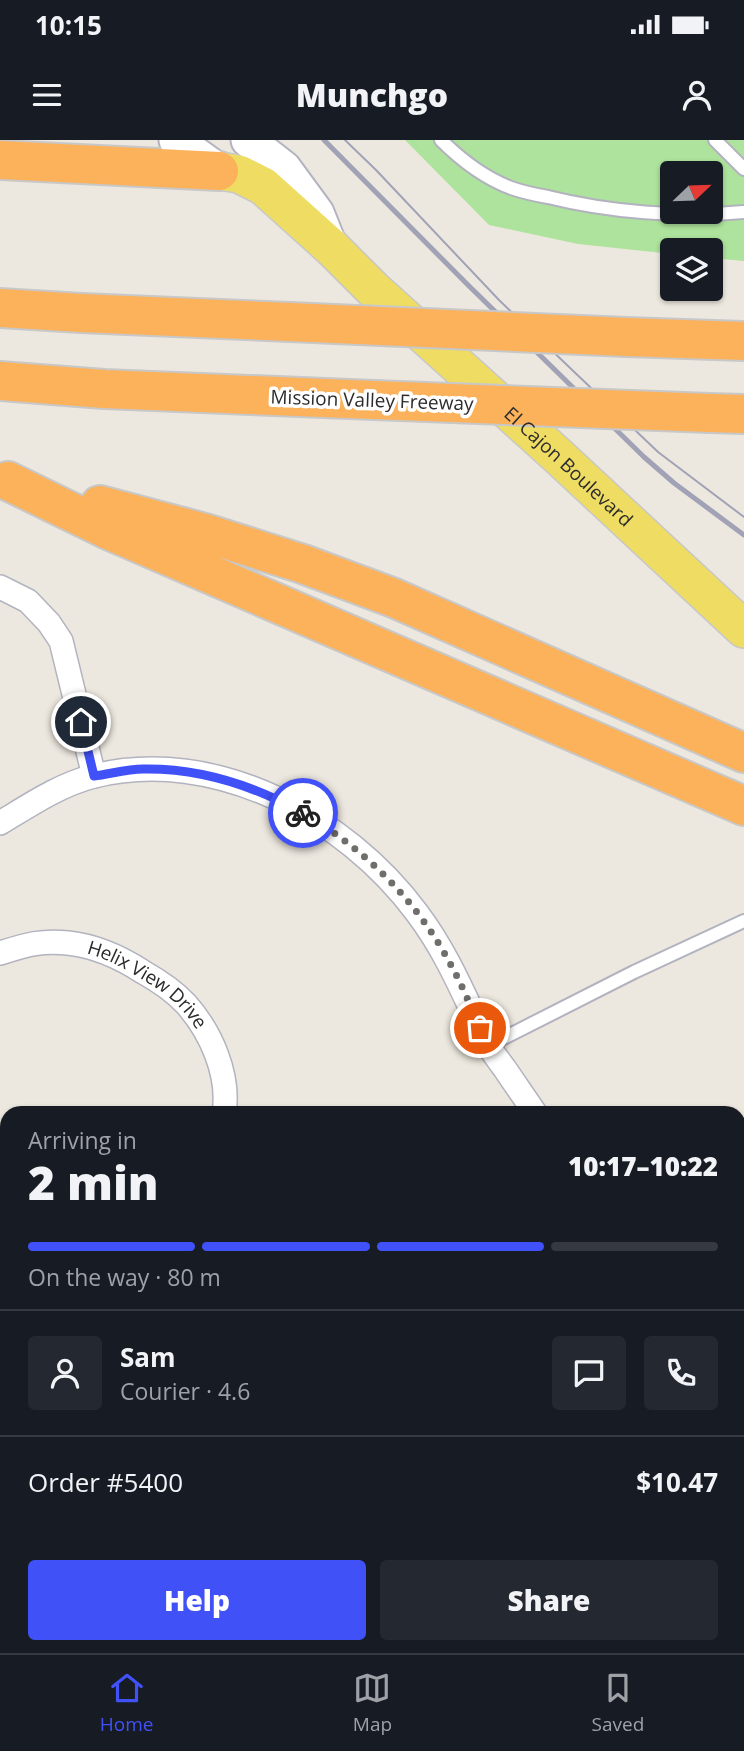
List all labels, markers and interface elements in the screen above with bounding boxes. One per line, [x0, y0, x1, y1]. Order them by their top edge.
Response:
text: 10:15 [35, 7, 102, 43]
text: Munchgo [296, 73, 448, 116]
icon: menu [28, 76, 66, 114]
icon: person [678, 76, 716, 114]
north arrow [660, 161, 723, 224]
map controls [660, 161, 723, 301]
button: layers [660, 238, 723, 301]
street label: Mission Valley Freeway [270, 383, 474, 417]
street label: El Cajon Boulevard [499, 401, 639, 532]
pin [51, 692, 111, 752]
icon: home [62, 703, 100, 741]
courier [268, 778, 338, 848]
icon: bike [284, 794, 322, 832]
street label: Helix View Drive [84, 934, 213, 1033]
pin [450, 998, 510, 1058]
icon: bag [461, 1009, 499, 1047]
text: Arriving in [28, 1124, 137, 1156]
text: 10:17–10:22 [568, 1148, 718, 1184]
text: 2 min [28, 1151, 159, 1213]
text: On the way · 80 m [28, 1261, 221, 1293]
button: person [28, 1336, 102, 1410]
button: chat [552, 1336, 626, 1410]
button: phone [644, 1336, 718, 1410]
text: Sam [120, 1339, 176, 1375]
text: Courier · 4.6 [120, 1375, 250, 1407]
text: Order #5400 [28, 1464, 183, 1500]
text: $10.47 [636, 1464, 718, 1500]
button: Help [28, 1560, 366, 1640]
button: Share [380, 1560, 718, 1640]
tab: Home [100, 1669, 153, 1737]
tab: Map [353, 1669, 392, 1737]
tab: Saved [592, 1669, 644, 1737]

